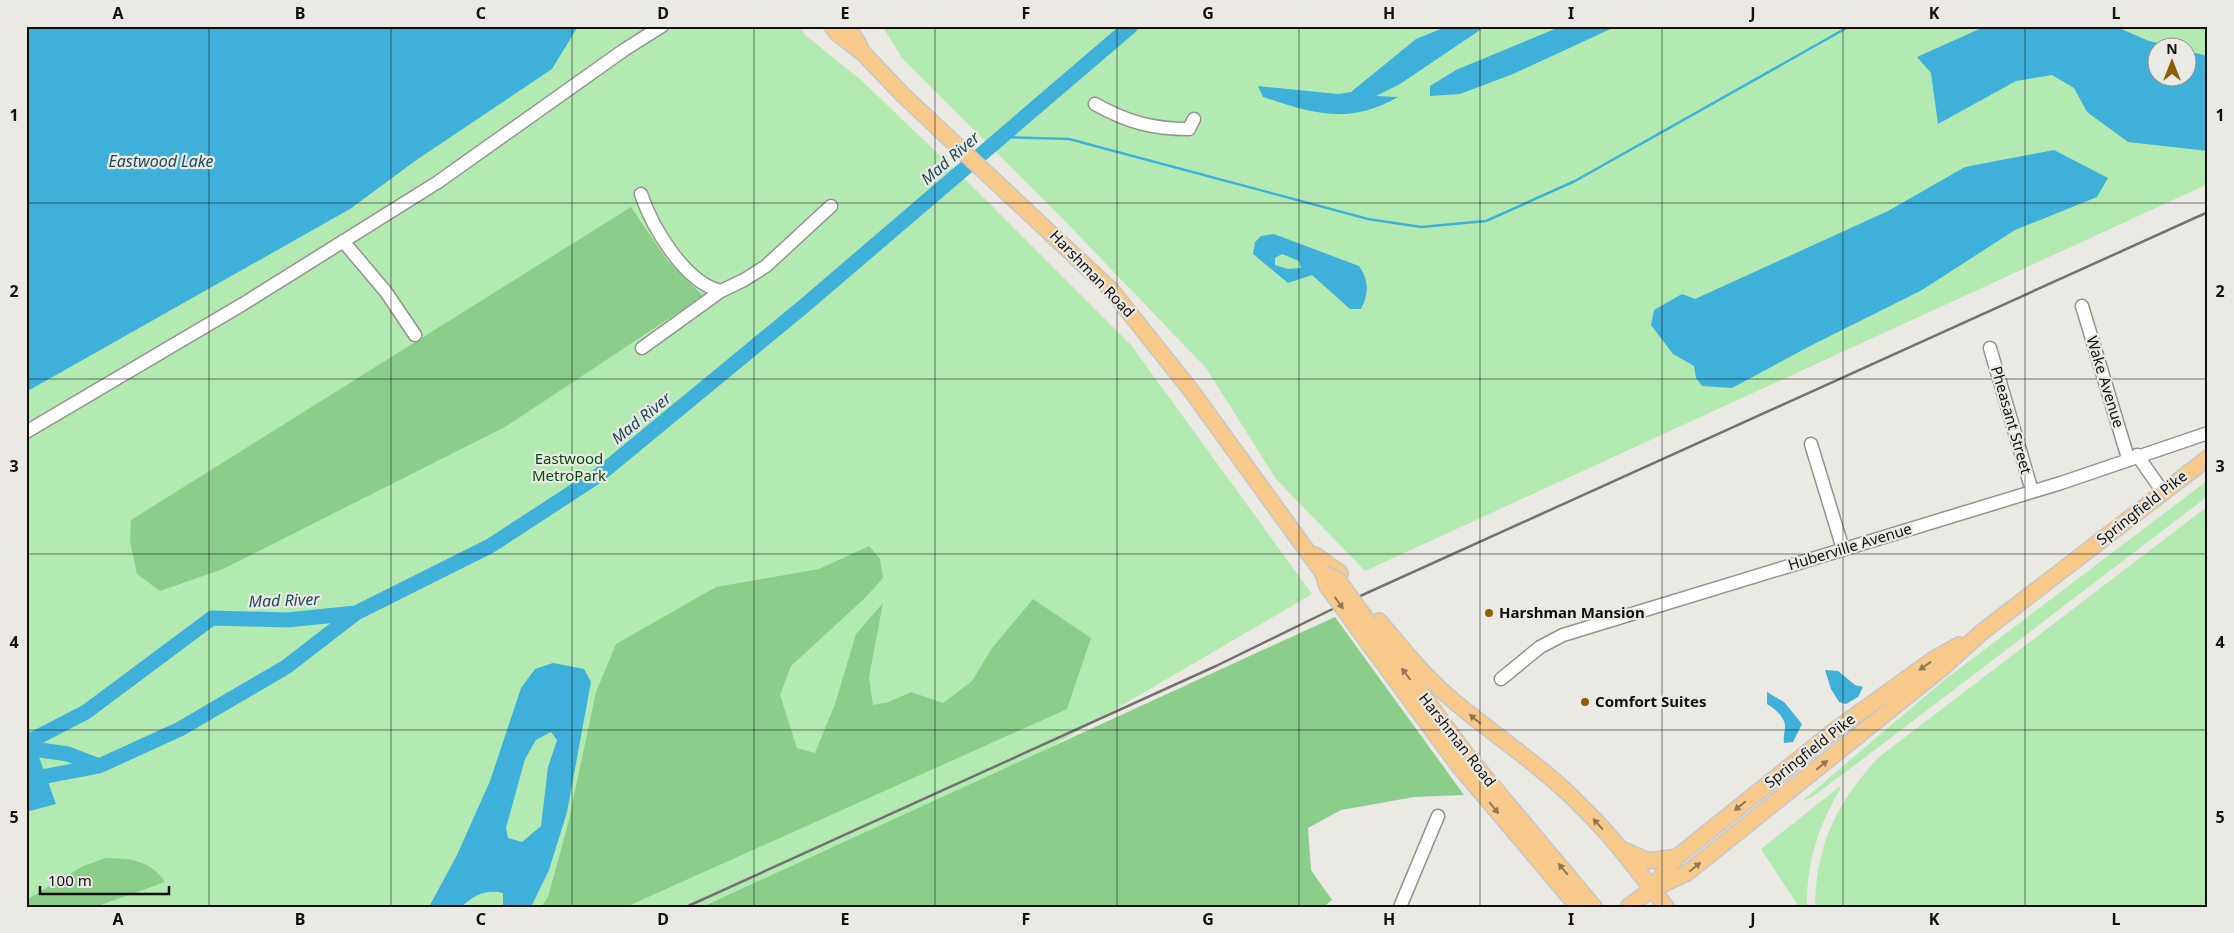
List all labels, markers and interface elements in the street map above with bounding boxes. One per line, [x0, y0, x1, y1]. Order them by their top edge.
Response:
text: A [112, 2, 124, 24]
text: B [295, 2, 305, 24]
text: C [476, 2, 486, 24]
text: D [657, 2, 669, 24]
text: E [841, 2, 850, 24]
text: F [1022, 2, 1030, 24]
text: G [1202, 2, 1214, 24]
text: H [1383, 2, 1395, 24]
text: I [1568, 2, 1574, 24]
text: J [1748, 2, 1756, 24]
text: K [1929, 2, 1940, 24]
text: L [2112, 2, 2121, 24]
north arrow [2146, 38, 2196, 88]
text: N [2166, 39, 2178, 58]
text: 1 [9, 104, 19, 126]
text: 1 [2215, 104, 2225, 126]
water label: Mad River [916, 126, 985, 190]
water label: Eastwood Lake [109, 150, 213, 172]
street label: Harshman Road [1046, 225, 1139, 321]
text: 2 [9, 280, 19, 302]
text: 2 [2215, 280, 2225, 302]
street label: Wake Avenue [2082, 333, 2129, 430]
street label: Pheasant Street [1987, 363, 2037, 477]
water label: Mad River [606, 387, 676, 449]
park label: Eastwood MetroPark [532, 448, 606, 485]
text: 3 [9, 455, 19, 477]
text: 3 [2215, 455, 2225, 477]
street label: Springfield Pike [2092, 465, 2191, 549]
street label: Huberville Avenue [1785, 518, 1914, 574]
water label: Mad River [248, 588, 321, 612]
one-way arrow [1334, 596, 1344, 609]
place label: Harshman Mansion [1499, 602, 1645, 622]
marker: Harshman Mansion [1483, 607, 1495, 619]
text: 4 [9, 631, 19, 653]
text: 4 [2215, 631, 2225, 653]
one-way arrow [1918, 661, 1932, 671]
one-way arrow [1401, 668, 1412, 681]
street label: Harshman Road [1415, 688, 1501, 790]
place label: Comfort Suites [1595, 691, 1706, 711]
marker: Comfort Suites [1579, 696, 1591, 708]
street label: Springfield Pike [1760, 708, 1859, 792]
one-way arrow [1469, 713, 1482, 724]
one-way arrow [1815, 760, 1828, 771]
one-way arrow [1734, 801, 1747, 812]
one-way arrow [1488, 802, 1499, 815]
text: 5 [9, 806, 19, 828]
text: 5 [2215, 806, 2225, 828]
one-way arrow [1592, 819, 1604, 831]
one-way arrow [1688, 861, 1701, 872]
scale bar [40, 863, 169, 895]
one-way arrow [1557, 863, 1568, 876]
text: 100 m [48, 870, 92, 890]
text: A [112, 908, 124, 930]
text: B [295, 908, 305, 930]
text: C [476, 908, 486, 930]
text: D [657, 908, 669, 930]
text: E [841, 908, 850, 930]
text: F [1022, 908, 1030, 930]
text: G [1202, 908, 1214, 930]
text: H [1383, 908, 1395, 930]
text: I [1568, 908, 1574, 930]
text: J [1748, 908, 1756, 930]
text: K [1929, 908, 1940, 930]
text: L [2112, 908, 2121, 930]

